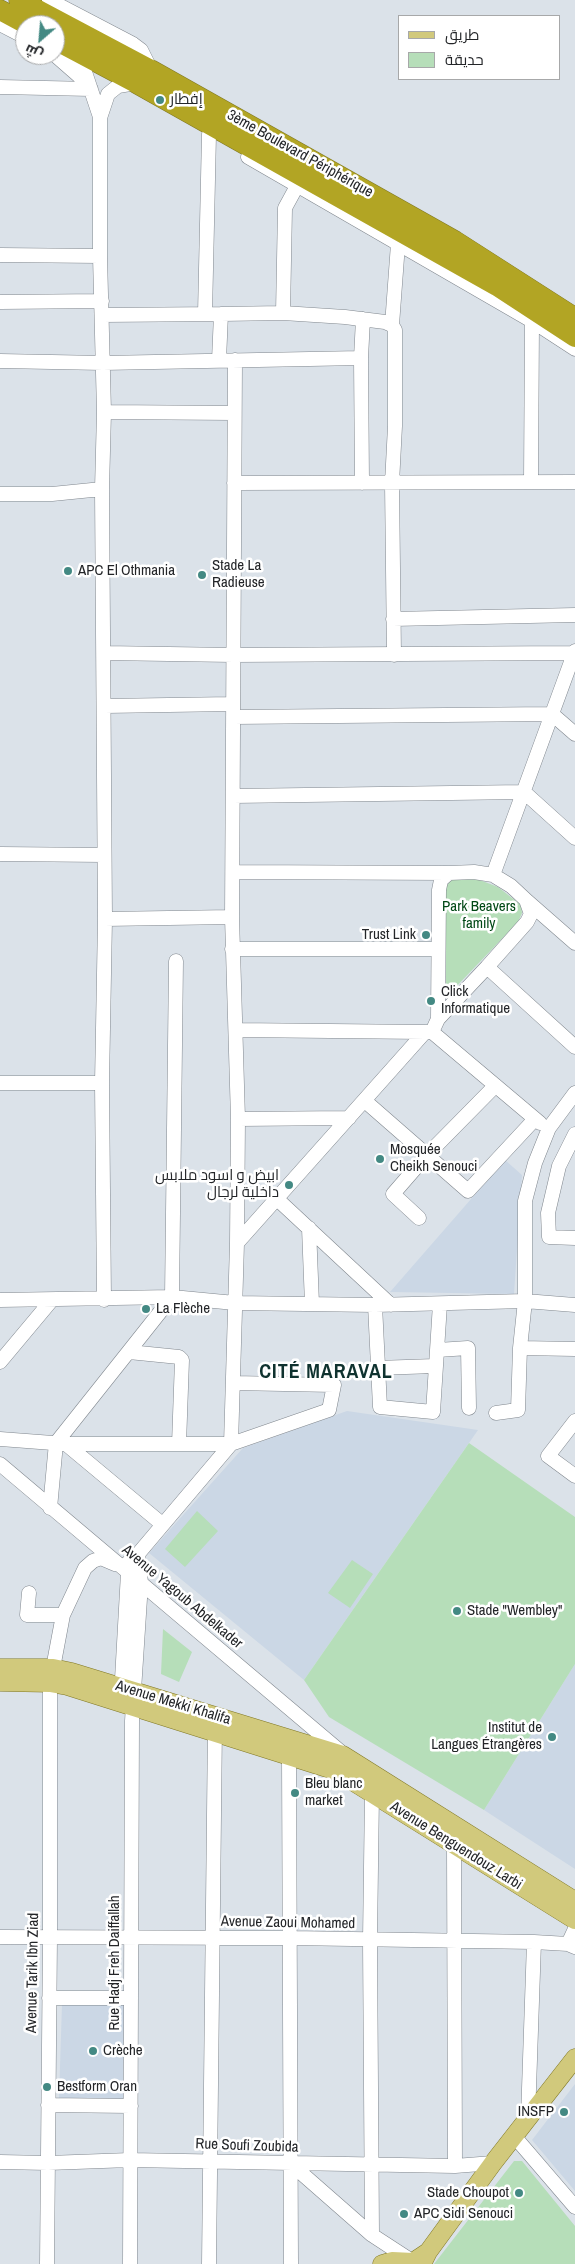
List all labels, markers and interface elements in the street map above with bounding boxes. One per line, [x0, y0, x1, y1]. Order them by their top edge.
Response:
north arrow [15, 15, 65, 65]
legend [398, 15, 560, 80]
text: طريق [445, 24, 479, 45]
text: ش [22, 40, 46, 65]
text: حديقة [445, 49, 484, 70]
place label: إفطار [170, 91, 203, 109]
marker: إفطار [154, 94, 166, 106]
street label: 3ème Boulevard Périphérique [224, 106, 376, 202]
place label: Stade La Radieuse [212, 557, 265, 592]
place label: APC El Othmania [78, 562, 175, 580]
marker: APC El Othmania [62, 565, 74, 577]
marker: Stade La Radieuse [196, 569, 208, 581]
park label: Park Beavers family [442, 898, 516, 933]
place label: Trust Link [362, 926, 416, 944]
marker: Trust Link [420, 929, 432, 941]
place label: Click Informatique [441, 983, 510, 1018]
marker: Click Informatique [425, 995, 437, 1007]
place label: Mosquée Cheikh Senouci [390, 1141, 478, 1176]
marker: Mosquée Cheikh Senouci [374, 1153, 386, 1165]
place label: ابيض و اسود ملابس داخلية لرجال [155, 1167, 279, 1202]
marker: ابيض و اسود ملابس داخلية لرجال [283, 1179, 295, 1191]
place label: La Flèche [156, 1300, 210, 1318]
marker: La Flèche [140, 1303, 152, 1315]
district label: CITÉ MARAVAL [258, 1361, 394, 1385]
street label: Avenue Yagoub Abdelkader [118, 1541, 246, 1653]
place label: Stade "Wembley" [467, 1602, 562, 1620]
marker: Stade "Wembley" [451, 1605, 463, 1617]
street label: Avenue Mekki Khalifa [113, 1677, 233, 1729]
place label: Institut de Langues Étrangères [431, 1719, 542, 1754]
marker: Institut de Langues Étrangères [546, 1731, 558, 1743]
place label: Bleu blanc market [305, 1775, 362, 1810]
marker: Bleu blanc market [289, 1787, 301, 1799]
street label: Avenue Benguendouz Larbi [387, 1798, 525, 1894]
street label: Rue Hadj Freh Daiffallah [106, 1895, 124, 2031]
street label: Avenue Tarik Ibn Ziad [23, 1913, 43, 2033]
street label: Avenue Zaoui Mohamed [221, 1913, 355, 1933]
place label: Crèche [103, 2042, 143, 2060]
marker: Crèche [87, 2045, 99, 2057]
place label: Bestform Oran [57, 2078, 137, 2096]
marker: Bestform Oran [41, 2081, 53, 2093]
place label: INSFP [518, 2103, 554, 2121]
marker: INSFP [558, 2106, 570, 2118]
street label: Rue Soufi Zoubida [195, 2135, 299, 2157]
place label: Stade Choupot [427, 2184, 509, 2202]
marker: Stade Choupot [513, 2187, 525, 2199]
place label: APC Sidi Senouci [414, 2205, 513, 2223]
marker: APC Sidi Senouci [398, 2208, 410, 2220]

